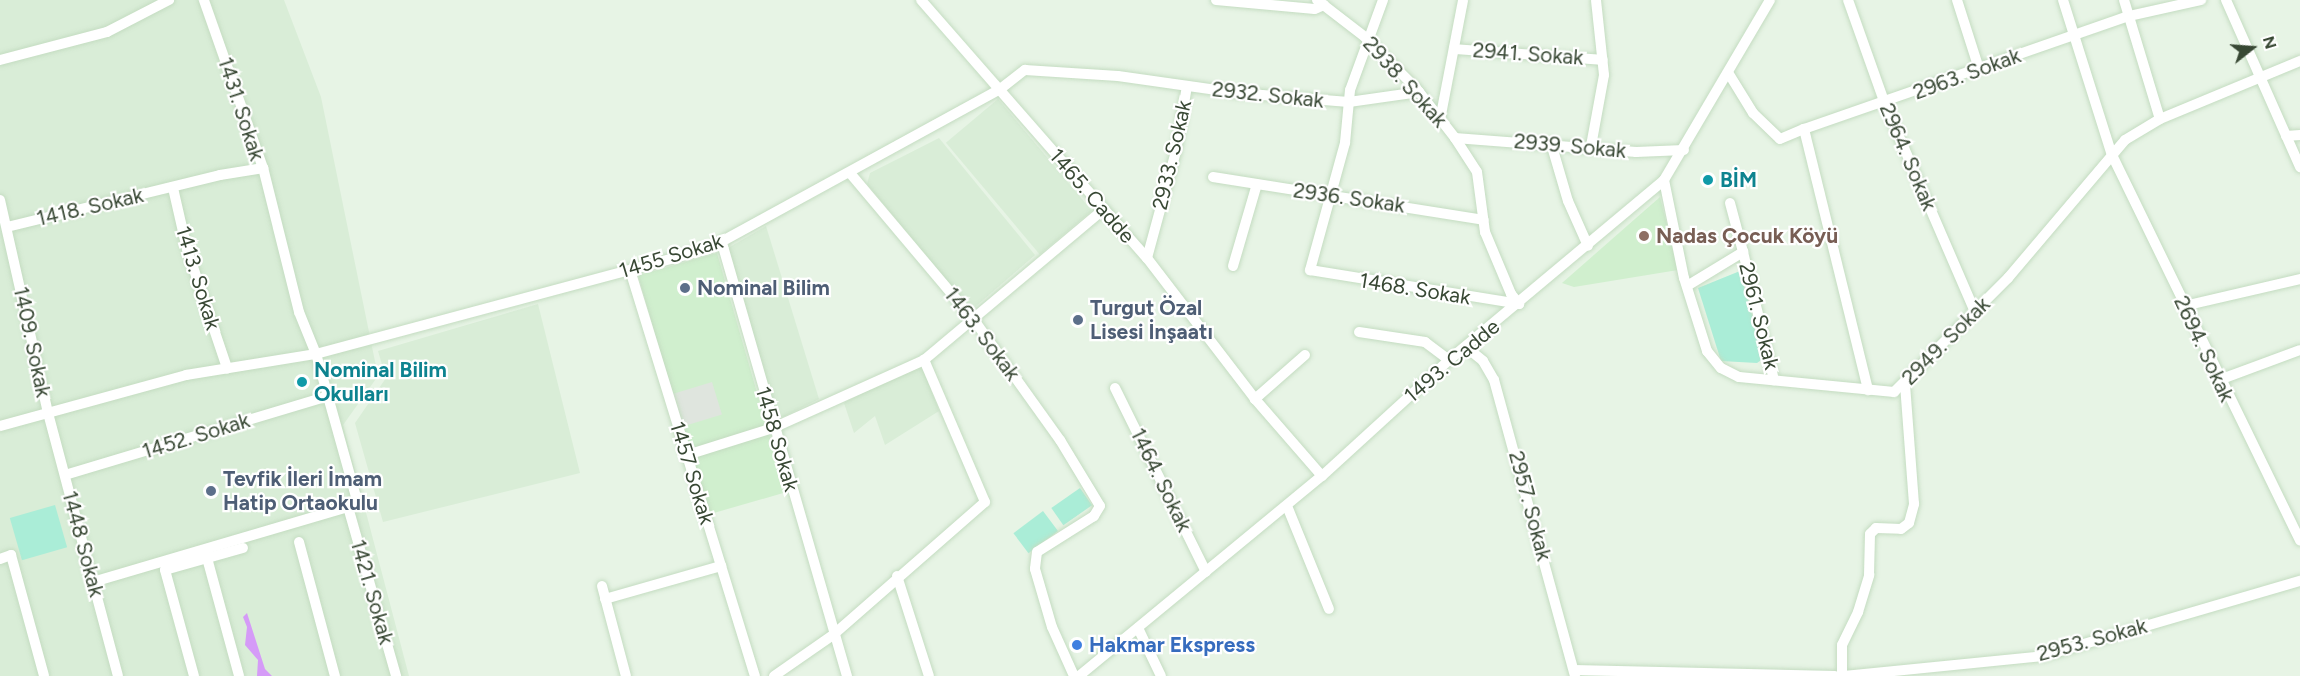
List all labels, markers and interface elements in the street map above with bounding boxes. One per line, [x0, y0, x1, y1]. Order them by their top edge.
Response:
north arrow [2222, 18, 2282, 78]
street label: 2938. Sokak [1358, 31, 1452, 133]
text: N [2259, 34, 2281, 51]
street label: 2941. Sokak [1472, 38, 1584, 70]
street label: 2963. Sokak [1910, 43, 2024, 105]
street label: 1431. Sokak [212, 54, 270, 164]
street label: 2932. Sokak [1211, 77, 1325, 113]
street label: 2933. Sokak [1147, 98, 1197, 212]
street label: 2964. Sokak [1874, 100, 1942, 214]
street label: 2939. Sokak [1513, 129, 1627, 163]
street label: 1465. Cadde [1044, 144, 1140, 248]
place label: BİM [1720, 167, 1757, 193]
marker: BİM [1701, 173, 1715, 187]
street label: 2936. Sokak [1292, 178, 1406, 218]
street label: 1418. Sokak [34, 182, 146, 232]
street label: 1413. Sokak [170, 223, 226, 333]
place label: Nadas Çocuk Köyü [1656, 223, 1838, 249]
street label: 1455 Sokak [616, 228, 726, 284]
marker: Nadas Çocuk Köyü [1637, 229, 1651, 243]
street label: 2961. Sokak [1734, 260, 1784, 372]
street label: 1468. Sokak [1358, 268, 1472, 310]
place label: Nominal Bilim [697, 275, 830, 301]
marker: Nominal Bilim [678, 281, 692, 295]
street label: 1463. Sokak [939, 282, 1025, 386]
street label: 1409. Sokak [8, 284, 56, 400]
street label: 2949. Sokak [1897, 292, 1995, 390]
street label: 2694. Sokak [2168, 292, 2240, 406]
place label: Turgut Özal Lisesi İnşaatı [1090, 295, 1213, 345]
marker: Turgut Özal Lisesi İnşaatı [1071, 313, 1085, 327]
street label: 1493. Cadde [1399, 314, 1505, 408]
place label: Nominal Bilim Okulları [314, 357, 447, 407]
marker: Nominal Bilim Okulları [295, 375, 309, 389]
street label: 1458 Sokak [750, 384, 804, 494]
street label: 1452. Sokak [139, 408, 253, 464]
street label: 1457 Sokak [664, 419, 720, 527]
street label: 1464. Sokak [1125, 424, 1197, 536]
street label: 2957. Sokak [1503, 448, 1557, 564]
place label: Tevfik İleri İmam Hatip Ortaokulu [223, 466, 382, 516]
marker: Tevfik İleri İmam Hatip Ortaokulu [204, 484, 218, 498]
street label: 1448 Sokak [57, 488, 109, 600]
street label: 1421. Sokak [345, 537, 399, 647]
street label: 2953. Sokak [2034, 613, 2150, 667]
place label: Hakmar Ekspress [1089, 632, 1255, 658]
marker: Hakmar Ekspress [1070, 638, 1084, 652]

